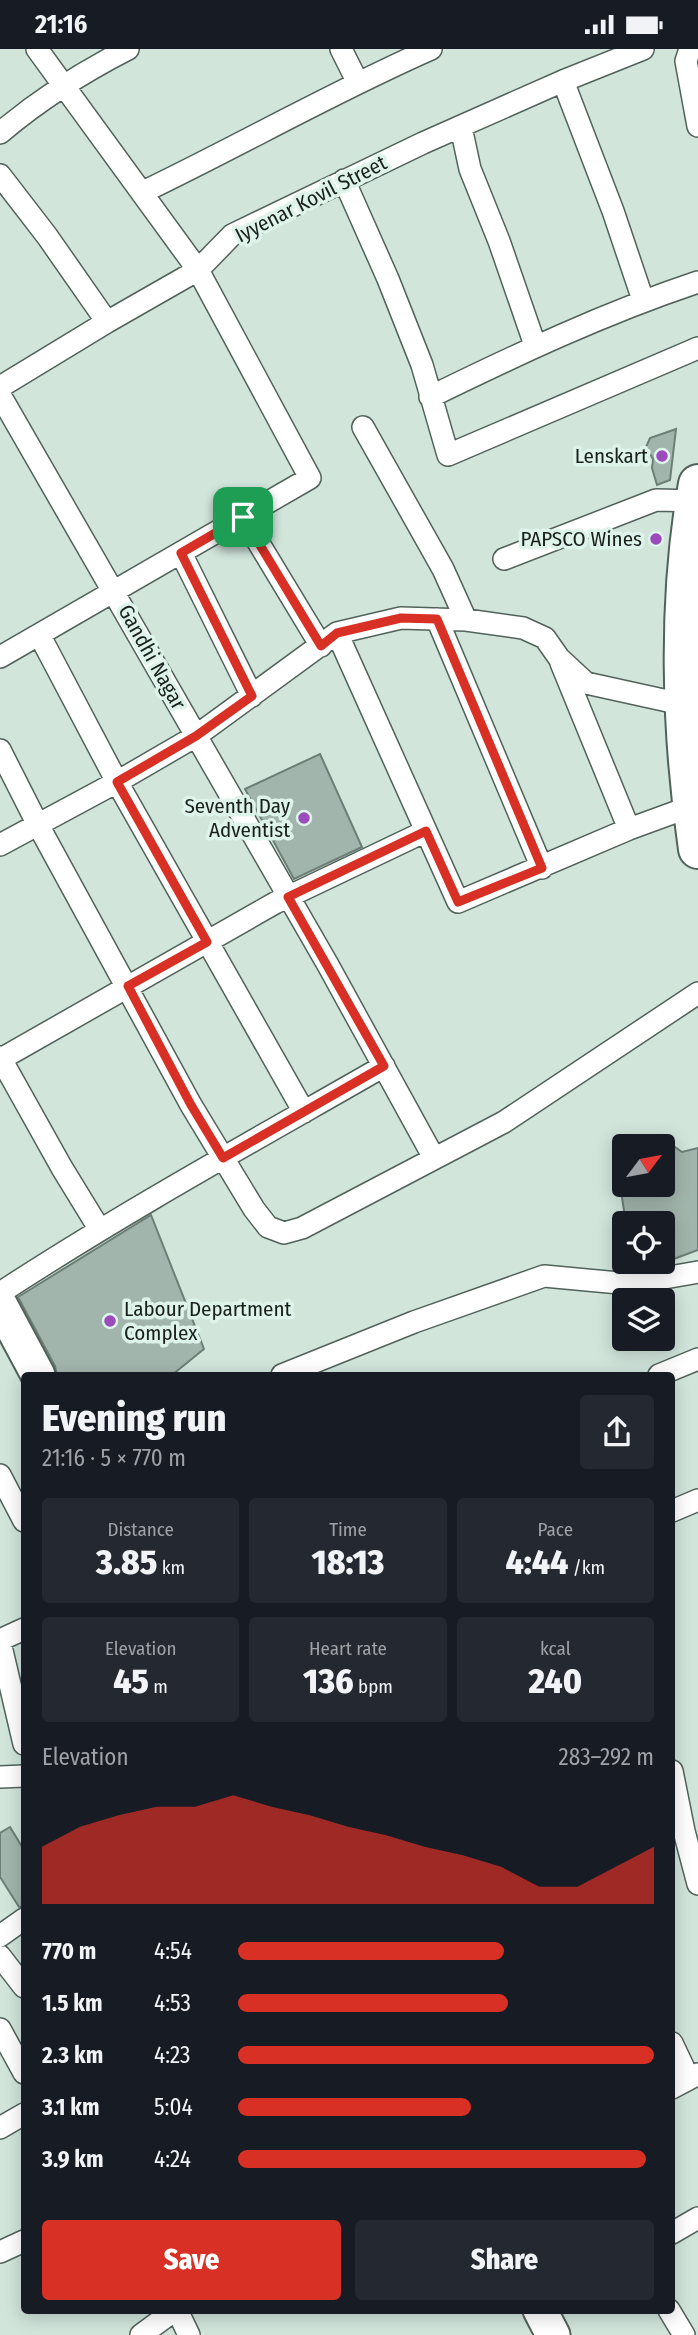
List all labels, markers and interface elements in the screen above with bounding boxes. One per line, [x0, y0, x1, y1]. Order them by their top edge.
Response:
text: 21:16 [35, 9, 87, 40]
street label: Iyyenar Kovil Street [231, 150, 391, 248]
place label: Lenskart [575, 443, 648, 469]
marker: Lenskart [654, 448, 670, 464]
pin [213, 487, 273, 547]
icon: arrive [224, 498, 262, 536]
place label: PAPSCO Wines [520, 526, 642, 552]
marker: PAPSCO Wines [648, 531, 664, 547]
street label: Gandhi Nagar [113, 600, 192, 715]
place label: Seventh Day Adventist [184, 793, 291, 843]
marker: Seventh Day Adventist [296, 810, 312, 826]
north arrow [612, 1134, 676, 1197]
map controls [612, 1134, 675, 1351]
button: locate [612, 1211, 675, 1274]
button: layers [612, 1288, 675, 1351]
place label: Labour Department Complex [124, 1296, 292, 1346]
marker: Labour Department Complex [102, 1313, 118, 1329]
text: Evening run [42, 1395, 226, 1441]
button: share [580, 1395, 654, 1469]
text: 21:16 · 5 × 770 m [42, 1444, 186, 1472]
text: Distance [107, 1518, 174, 1541]
text: Time [329, 1518, 367, 1541]
text: Pace [538, 1518, 573, 1541]
text: 3.85 [96, 1541, 157, 1583]
text: 18:13 [312, 1541, 384, 1583]
text: 4:44 [505, 1541, 568, 1583]
text: km [157, 1556, 185, 1579]
text: /km [568, 1556, 605, 1579]
text: Elevation [105, 1637, 176, 1660]
text: Heart rate [309, 1637, 387, 1660]
text: kcal [540, 1637, 571, 1660]
text: 45 [113, 1660, 149, 1702]
text: 136 [303, 1660, 354, 1702]
text: 240 [529, 1660, 582, 1702]
text: m [149, 1675, 168, 1698]
text: bpm [354, 1675, 393, 1698]
text: Elevation [42, 1743, 129, 1771]
text: 283–292 m [559, 1743, 654, 1771]
text: 770 m [42, 1937, 96, 1965]
text: 4:54 [154, 1937, 192, 1965]
text: 1.5 km [42, 1989, 103, 2017]
text: 4:53 [154, 1989, 191, 2017]
text: 2.3 km [42, 2041, 103, 2069]
text: 4:23 [154, 2041, 190, 2069]
text: 3.1 km [42, 2093, 100, 2121]
text: 5:04 [154, 2093, 193, 2121]
text: 3.9 km [42, 2145, 104, 2173]
text: 4:24 [154, 2145, 191, 2173]
button: Save [42, 2220, 341, 2300]
button: Share [355, 2220, 654, 2300]

